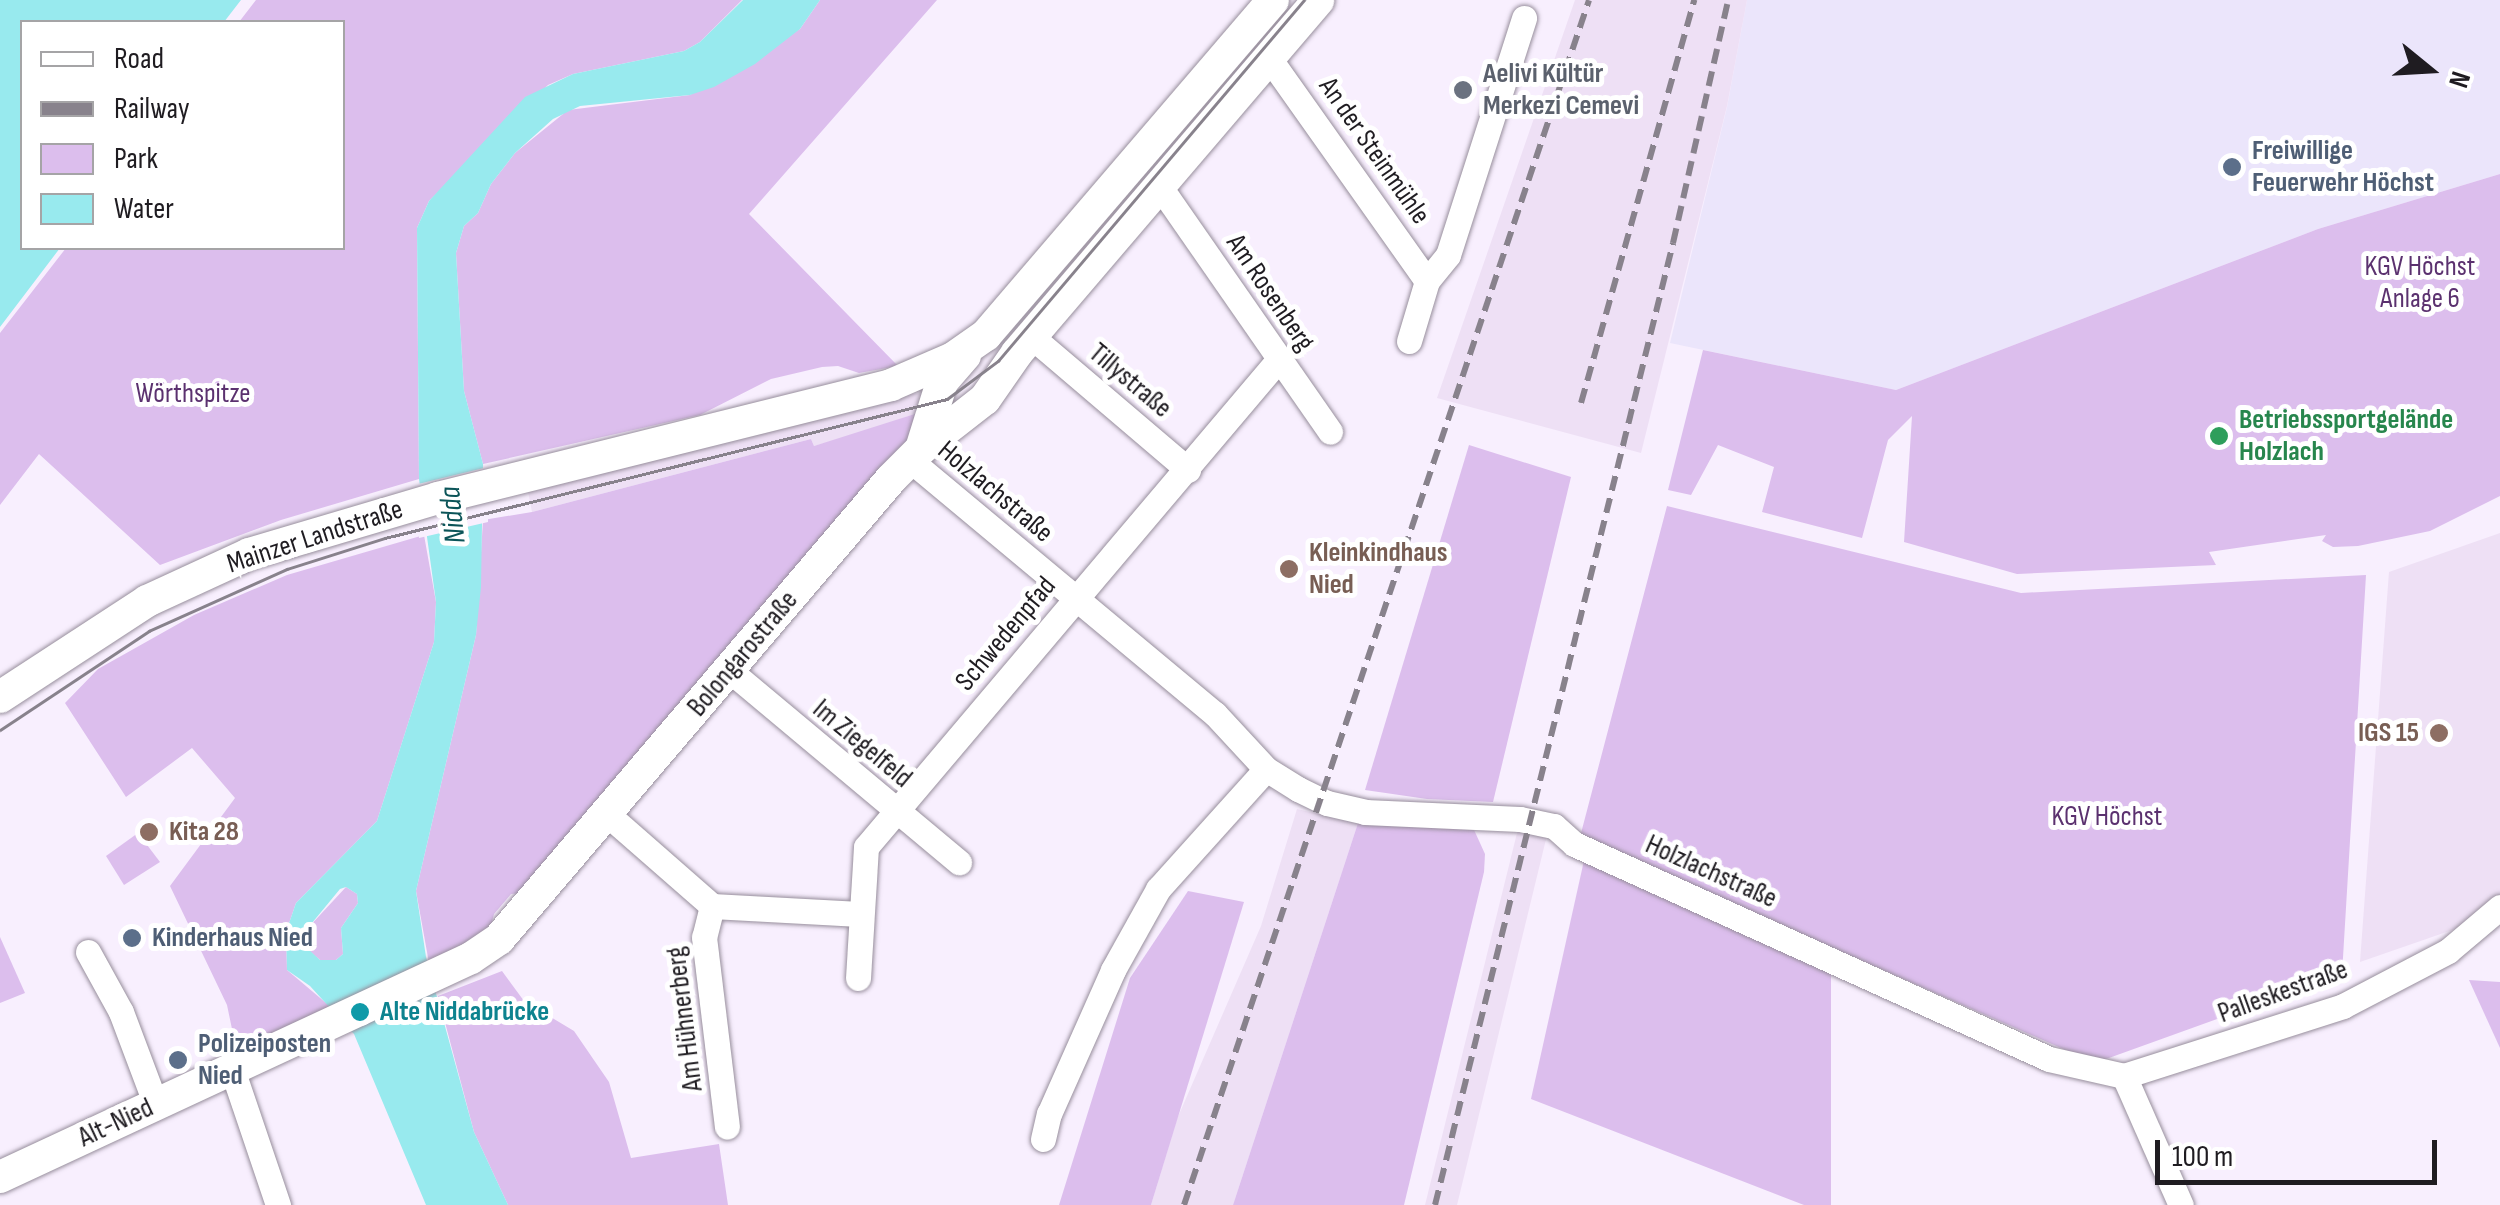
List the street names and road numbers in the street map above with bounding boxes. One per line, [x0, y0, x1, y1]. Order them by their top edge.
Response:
street label: An der Steinmühle [1311, 71, 1437, 231]
street label: Am Rosenberg [1219, 228, 1321, 358]
street label: Tillystraße [1082, 337, 1178, 425]
street label: Holzlachstraße [930, 434, 1060, 550]
street label: Mainzer Landstraße [223, 493, 407, 581]
street label: Schwedenpfad [949, 570, 1063, 698]
street label: Bolongarostraße [681, 584, 805, 724]
street label: Im Ziegelfeld [806, 693, 918, 795]
street label: Holzlachstraße [1640, 828, 1782, 916]
street label: Am Hühnerberg [659, 945, 711, 1093]
street label: Palleskestraße [2214, 953, 2352, 1031]
street label: Alt-Nied [73, 1091, 159, 1155]

